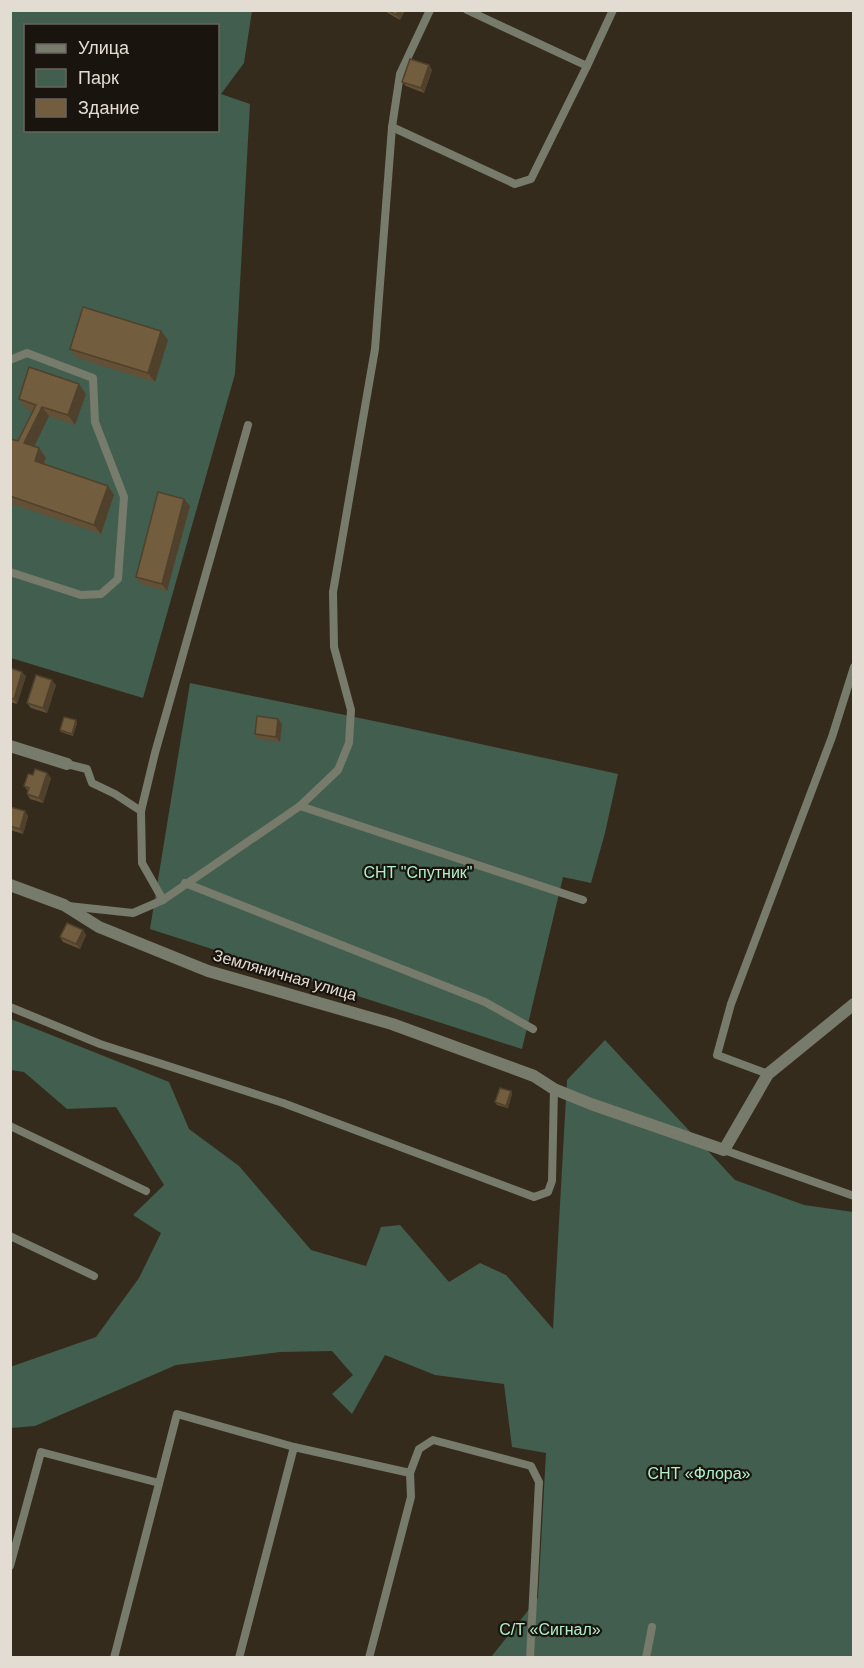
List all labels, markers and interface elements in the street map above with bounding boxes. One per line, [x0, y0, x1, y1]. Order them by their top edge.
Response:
legend [24, 24, 219, 132]
text: Улица [78, 38, 130, 58]
text: Парк [78, 68, 119, 88]
text: Здание [78, 98, 139, 118]
park label: СНТ "Спутник" [363, 864, 473, 881]
street label: Земляничная улица [211, 946, 359, 1004]
park label: СНТ «Флора» [648, 1465, 751, 1482]
park label: С/Т «Сигнал» [499, 1621, 601, 1638]

